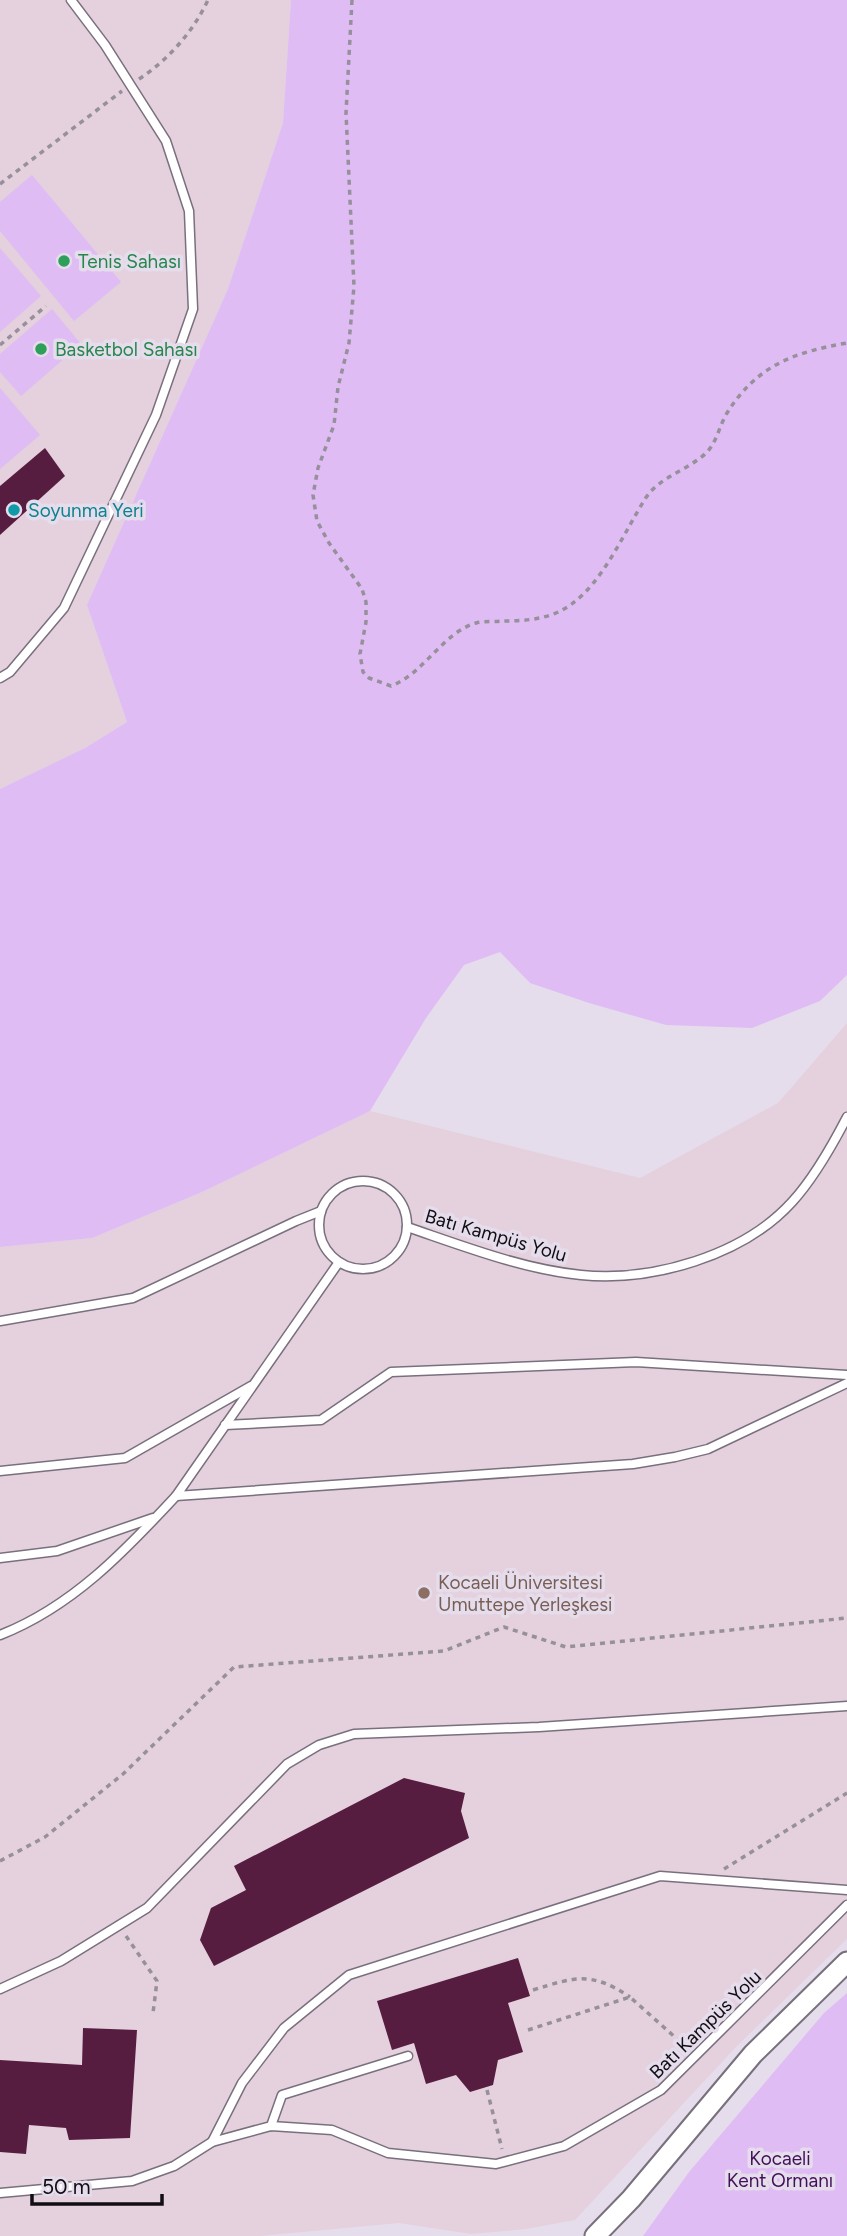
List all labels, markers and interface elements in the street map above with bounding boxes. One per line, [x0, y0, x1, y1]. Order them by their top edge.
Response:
place label: Tenis Sahası [78, 250, 181, 273]
marker: Tenis Sahası [56, 253, 72, 269]
place label: Basketbol Sahası [55, 338, 198, 361]
marker: Basketbol Sahası [33, 341, 49, 357]
place label: Soyunma Yeri [28, 499, 144, 522]
marker: Soyunma Yeri [6, 502, 22, 518]
street label: Batı Kampüs Yolu [422, 1204, 569, 1267]
place label: Kocaeli Üniversitesi Umuttepe Yerleşkesi [438, 1571, 612, 1616]
marker: Kocaeli Üniversitesi Umuttepe Yerleşkesi [416, 1585, 432, 1601]
street label: Batı Kampüs Yolu [645, 1965, 766, 2083]
park label: Kocaeli Kent Ormanı [727, 2147, 833, 2192]
scale bar [32, 2162, 161, 2206]
text: 50 m [42, 2174, 91, 2199]

